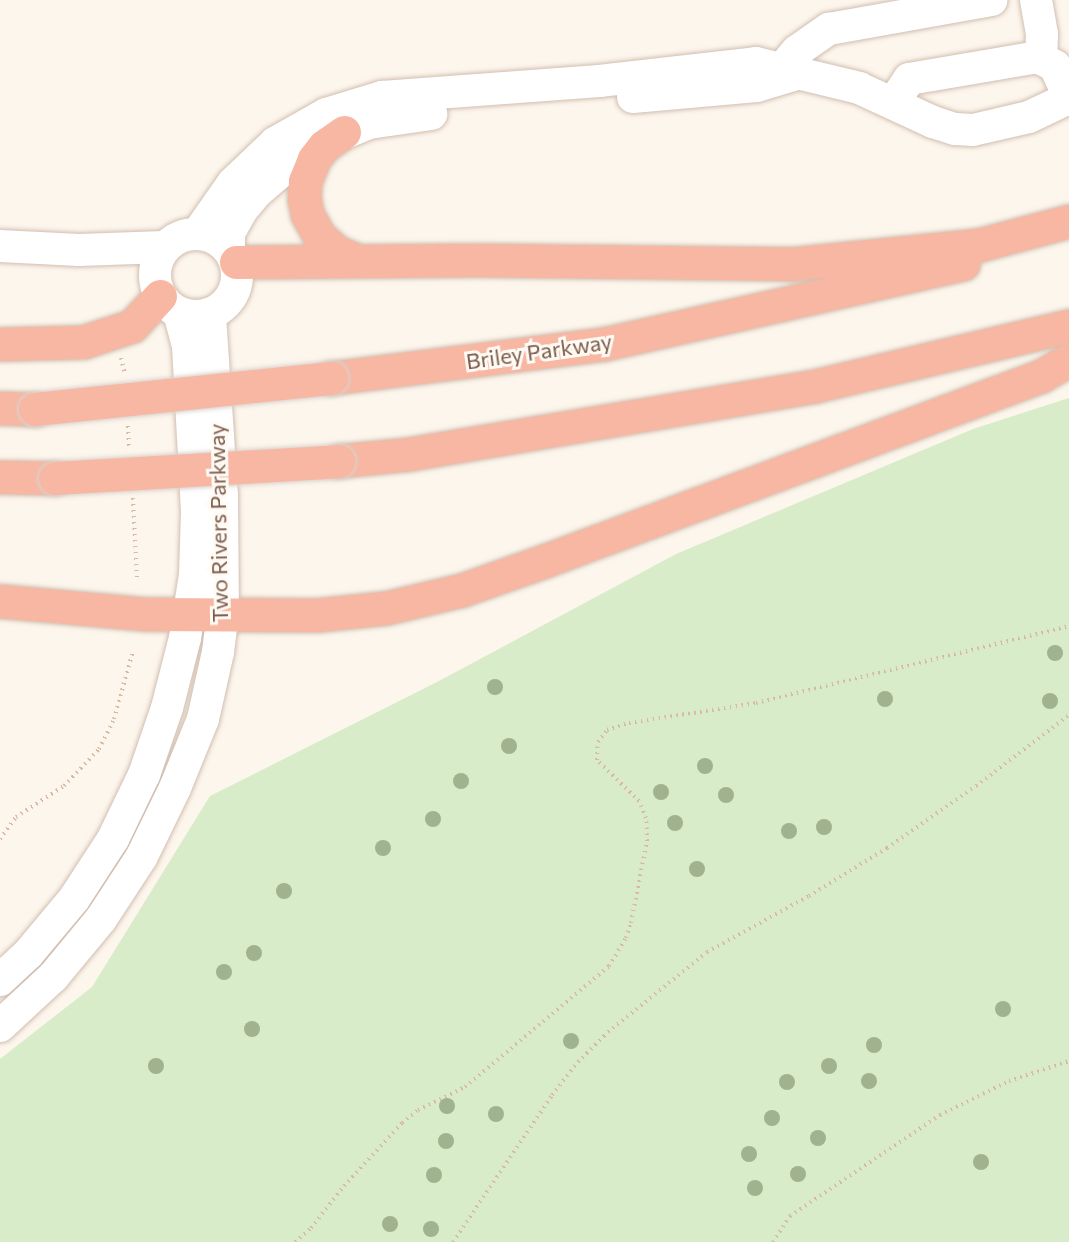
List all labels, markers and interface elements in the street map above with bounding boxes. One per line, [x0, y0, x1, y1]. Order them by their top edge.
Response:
street label: Briley Parkway [464, 328, 614, 374]
street label: Two Rivers Parkway [203, 423, 233, 623]

